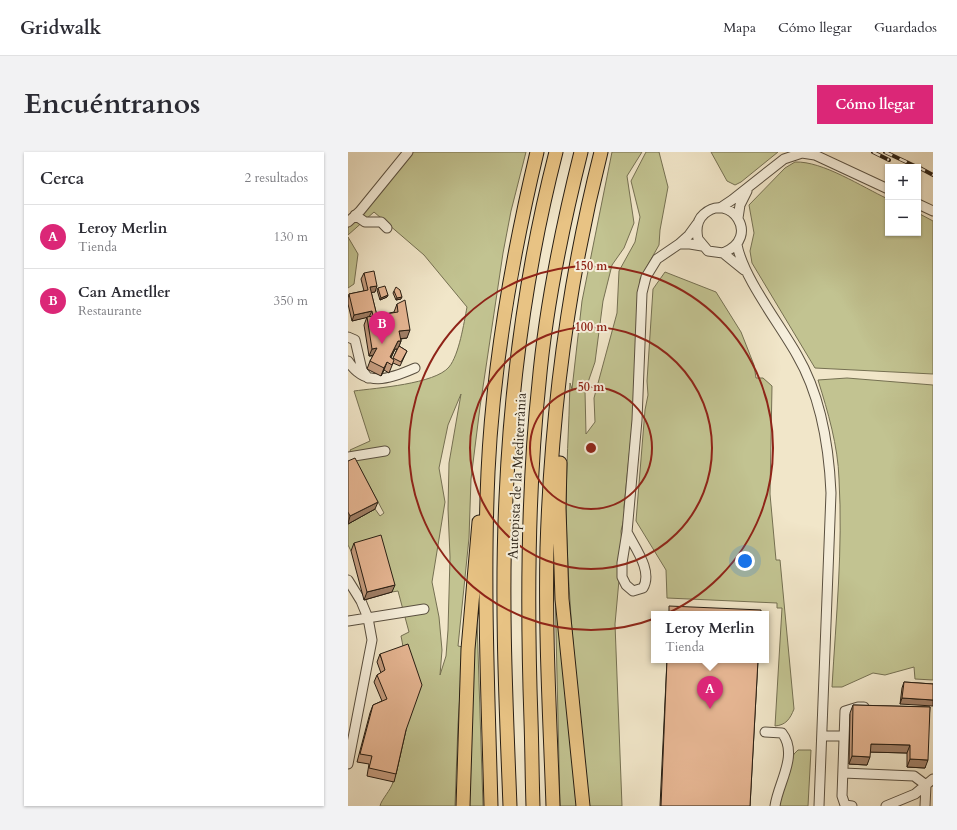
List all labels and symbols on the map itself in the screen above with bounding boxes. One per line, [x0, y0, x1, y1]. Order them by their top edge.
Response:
text: 150 m [575, 258, 608, 274]
pin: B [369, 311, 395, 344]
text: 100 m [575, 319, 608, 335]
text: 50 m [578, 379, 605, 395]
street label: Autopista de la Mediterrània [503, 392, 531, 560]
centre of rings [584, 441, 598, 455]
your location [735, 551, 755, 571]
pin: A [697, 676, 723, 709]

